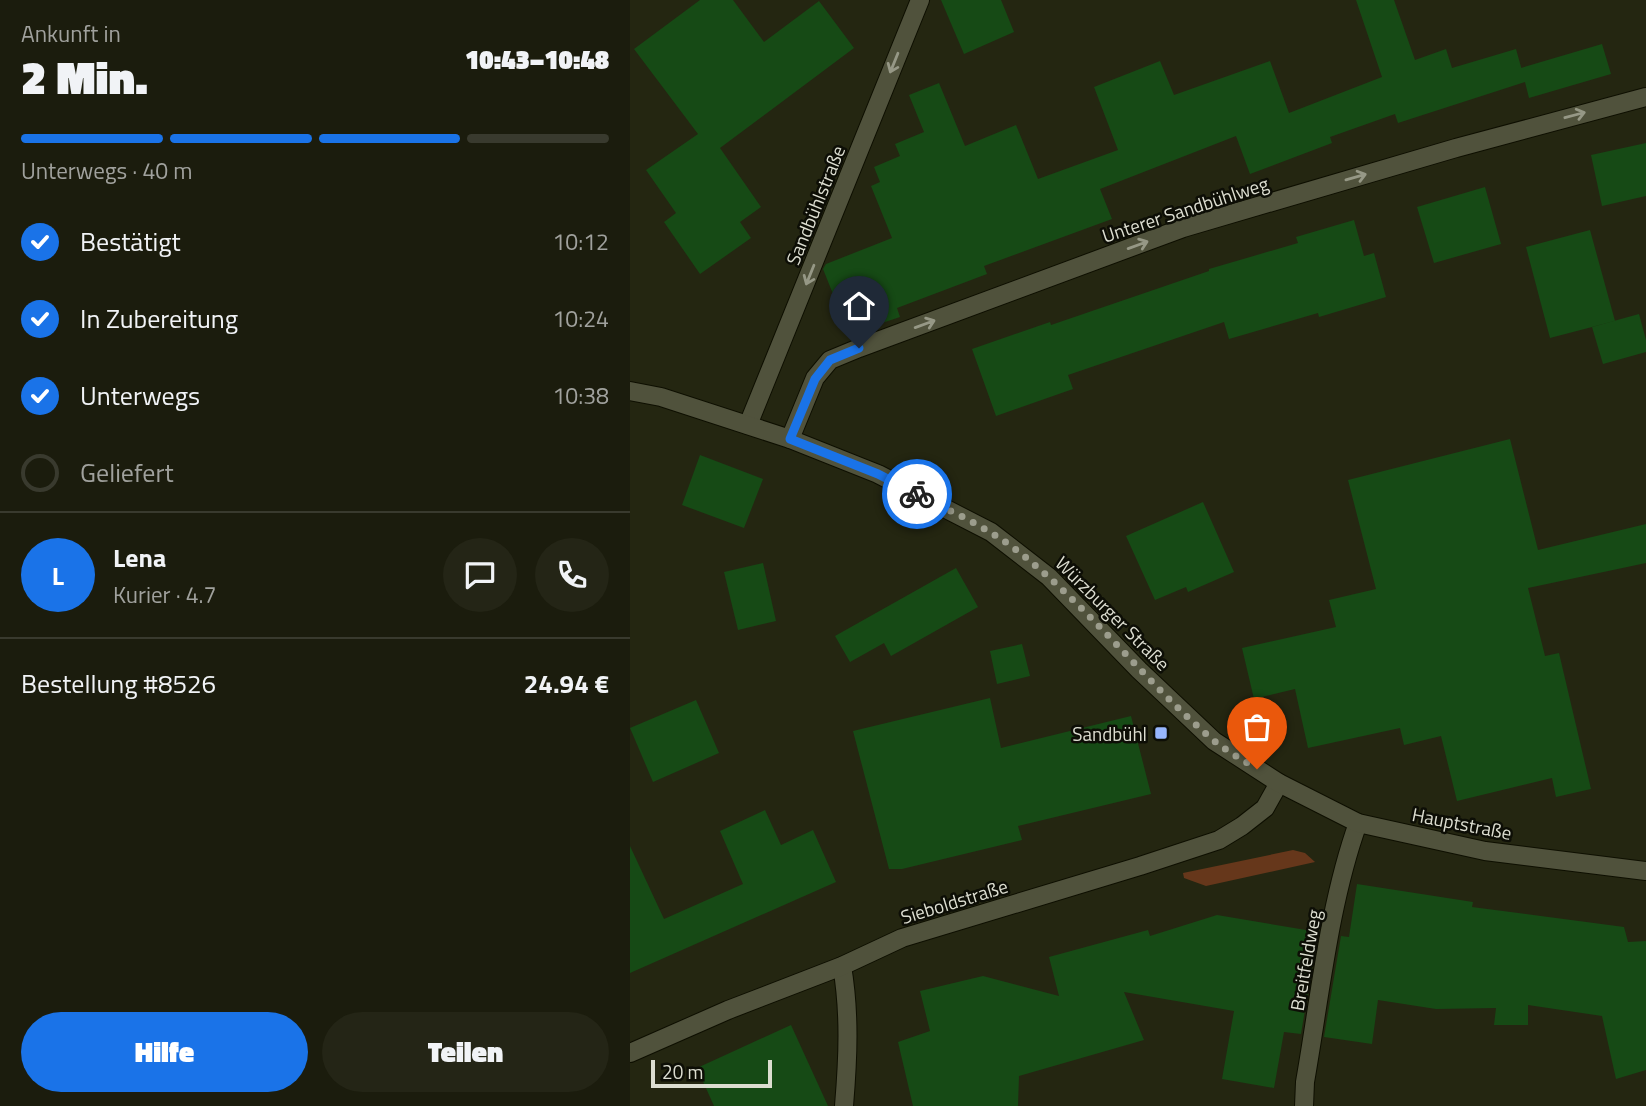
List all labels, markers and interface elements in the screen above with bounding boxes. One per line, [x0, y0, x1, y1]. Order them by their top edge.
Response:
text: Ankunft in [21, 16, 121, 51]
text: 10:43–10:48 [465, 40, 609, 79]
text: 2 Min. [21, 42, 148, 112]
one-way arrow [887, 52, 900, 74]
one-way arrow [1563, 108, 1585, 121]
street label: Sandbühlstraße [778, 141, 852, 269]
text: Unterwegs · 40 m [21, 153, 192, 188]
street label: Unterer Sandbühlweg [1098, 168, 1272, 250]
one-way arrow [1344, 169, 1366, 182]
text: Bestätigt [80, 222, 181, 261]
icon: check [21, 223, 59, 261]
text: 10:12 [552, 224, 609, 259]
one-way arrow [1127, 237, 1149, 250]
one-way arrow [802, 263, 815, 285]
pin [829, 276, 889, 348]
icon: home [840, 287, 878, 325]
text: In Zubereitung [80, 299, 238, 338]
icon: check [21, 300, 59, 338]
text: 10:24 [552, 301, 609, 336]
one-way arrow [914, 317, 936, 329]
text: Unterwegs [80, 376, 200, 415]
icon: check [21, 377, 59, 415]
text: 10:38 [552, 378, 609, 413]
text: Geliefert [80, 453, 174, 492]
courier [882, 459, 952, 529]
icon: bike [898, 475, 936, 513]
text: Lena [113, 538, 166, 577]
button: chat [443, 538, 517, 612]
button: phone [535, 538, 609, 612]
street label: Würzburger Straße [1049, 549, 1177, 677]
text: L [52, 556, 64, 595]
text: Kurier · 4.7 [113, 577, 216, 612]
text: Bestellung #8526 [21, 664, 216, 703]
text: 24.94 € [524, 664, 609, 703]
pin [1227, 697, 1287, 769]
icon: bag [1238, 708, 1276, 746]
place label: Sandbühl [1072, 719, 1147, 748]
marker: Sandbühl [1153, 725, 1169, 741]
street label: Hauptstraße [1410, 799, 1514, 847]
street label: Sieboldstraße [897, 871, 1011, 931]
street label: Breitfeldweg [1282, 907, 1328, 1013]
button: Hilfe [21, 1012, 308, 1092]
button: Teilen [322, 1012, 609, 1092]
scale bar [651, 1057, 772, 1089]
text: 20 m [662, 1057, 703, 1086]

